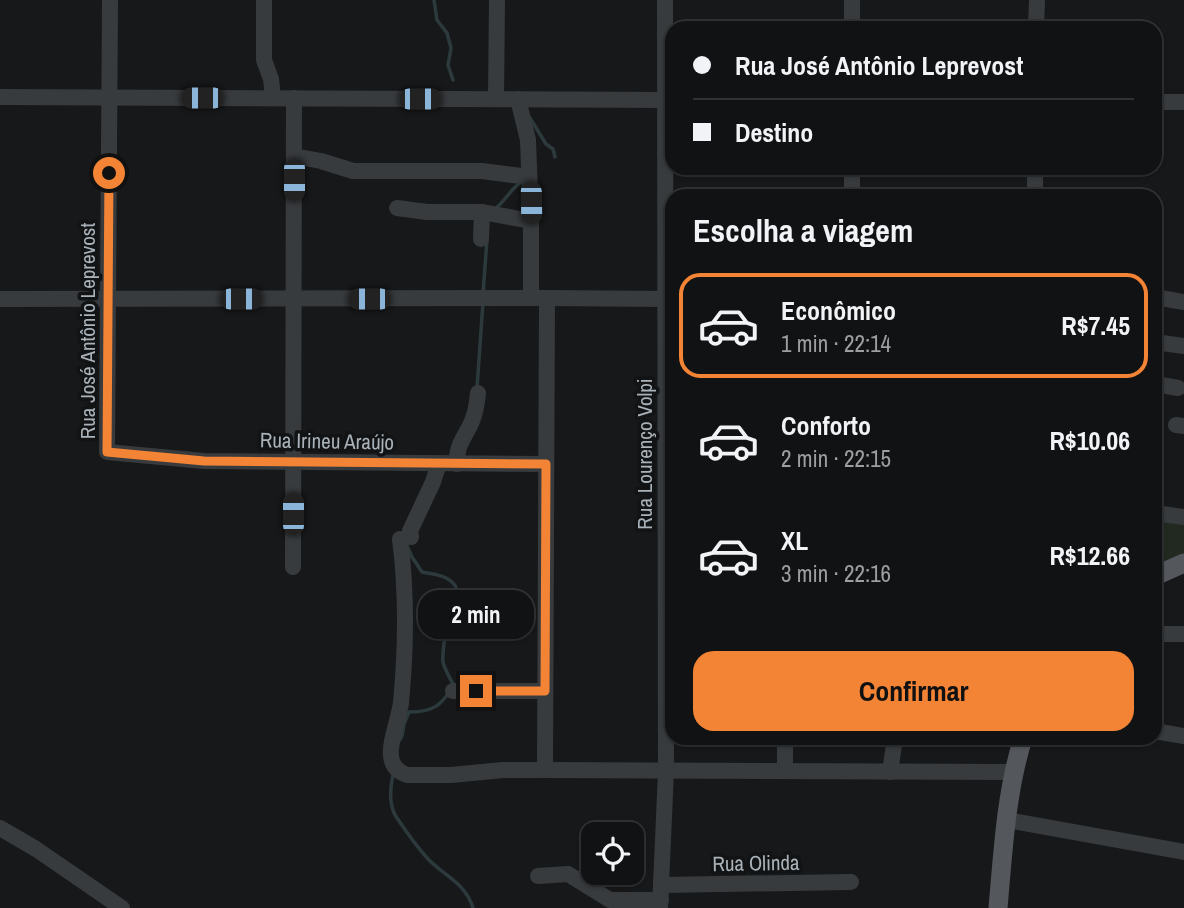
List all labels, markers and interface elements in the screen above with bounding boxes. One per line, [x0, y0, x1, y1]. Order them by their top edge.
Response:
text: Rua José Antônio Leprevost [735, 48, 1023, 83]
car [182, 88, 224, 109]
car [400, 89, 442, 110]
text: Destino [735, 115, 813, 150]
route start [93, 157, 125, 189]
car [284, 159, 305, 201]
car [521, 182, 542, 224]
text: Escolha a viagem [693, 209, 913, 252]
street label: Rua José Antônio Leprevost [73, 223, 102, 439]
car [221, 289, 263, 310]
car [349, 289, 391, 310]
text: Econômico [781, 293, 896, 328]
icon: car [697, 294, 760, 357]
text: R$7.45 [1061, 308, 1130, 343]
text: 1 min · 22:14 [781, 328, 891, 359]
street label: Rua Lourenço Volpi [630, 378, 659, 530]
text: Conforto [781, 408, 871, 443]
icon: car [697, 409, 760, 472]
text: R$10.06 [1049, 423, 1130, 458]
street label: Rua Irineu Araújo [260, 425, 394, 457]
text: 2 min · 22:15 [781, 443, 891, 474]
car [283, 493, 304, 535]
text: XL [781, 523, 808, 558]
icon: car [697, 524, 760, 587]
text: R$12.66 [1049, 538, 1130, 573]
text: 3 min · 22:16 [781, 558, 891, 589]
callout: 2 min [418, 590, 534, 638]
text: 2 min [451, 599, 501, 630]
button: Confirmar [693, 651, 1134, 731]
route end [460, 675, 492, 707]
map controls [581, 822, 644, 885]
button: locate [581, 822, 644, 885]
street label: Rua Olinda [712, 848, 800, 878]

